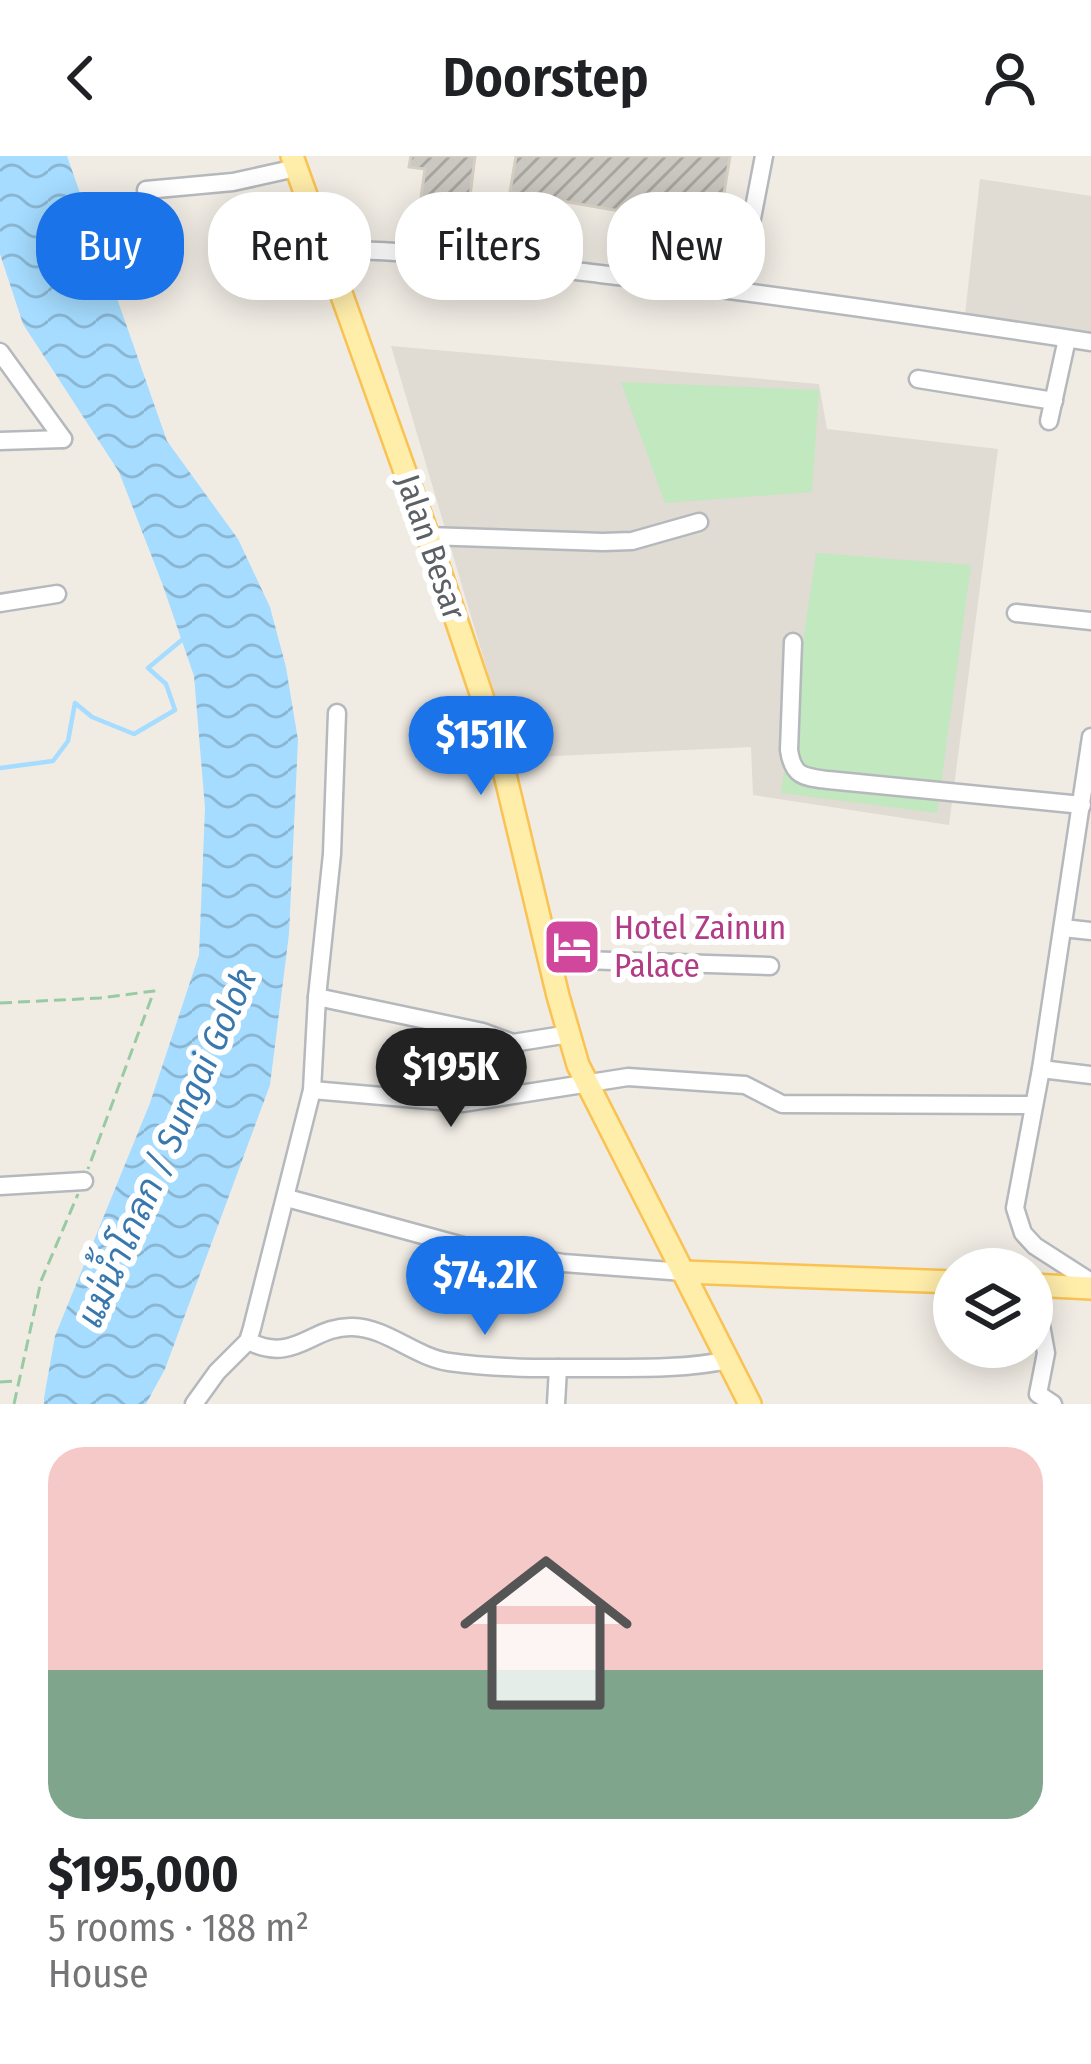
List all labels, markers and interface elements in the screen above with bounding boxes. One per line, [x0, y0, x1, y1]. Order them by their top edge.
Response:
icon: back [48, 45, 114, 111]
icon: person [977, 45, 1043, 111]
text: Doorstep [442, 46, 649, 110]
chip: Buy [36, 192, 184, 300]
chip: Rent [208, 192, 371, 300]
chip: Filters [395, 192, 583, 300]
chip: New [607, 192, 765, 300]
street label: Jalan Besar [388, 469, 475, 625]
pin: $151K [397, 696, 565, 798]
text: $151K [436, 712, 526, 758]
place label: Hotel Zainun Palace [614, 908, 786, 986]
hotel icon: Hotel Zainun Palace [541, 916, 603, 978]
water label: แม่น้ำโกลก / Sungai Golok [59, 958, 266, 1334]
pin: $195K [367, 1028, 535, 1130]
text: $195K [403, 1044, 499, 1090]
pin: $74.2K [387, 1236, 583, 1338]
map controls [933, 1248, 1053, 1368]
button: layers [933, 1248, 1053, 1368]
text: $74.2K [433, 1252, 537, 1298]
icon: home [438, 1525, 654, 1741]
text: $195,000 [48, 1843, 239, 1905]
text: 5 rooms · 188 m² [48, 1905, 309, 1951]
text: House [48, 1951, 148, 1997]

